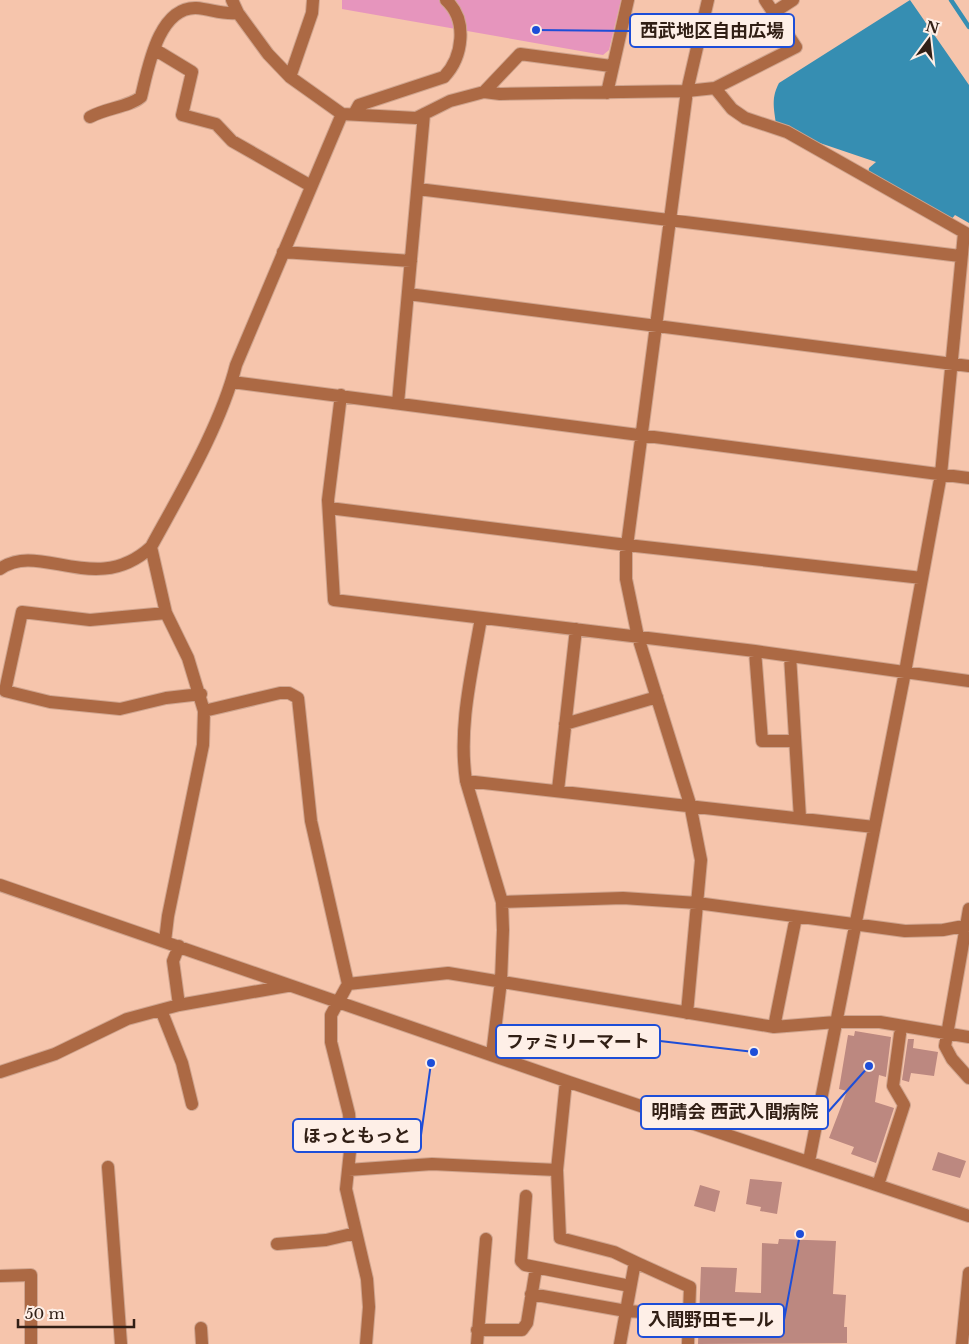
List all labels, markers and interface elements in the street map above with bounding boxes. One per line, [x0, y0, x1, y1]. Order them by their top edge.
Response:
callout: 西武地区自由広場 [630, 14, 794, 47]
north arrow [904, 15, 954, 65]
text: N [924, 17, 941, 38]
text: 西武地区自由広場 [640, 20, 784, 42]
callout: ファミリーマート [496, 1025, 660, 1058]
text: ファミリーマート [506, 1031, 650, 1053]
callout: 明晴会 西武入間病院 [641, 1096, 828, 1129]
text: 明晴会 西武入間病院 [652, 1101, 818, 1123]
callout: ほっともっと [293, 1119, 421, 1152]
text: ほっともっと [303, 1125, 411, 1147]
scale bar [18, 1296, 134, 1328]
text: 50 m [25, 1304, 65, 1323]
callout: 入間野田モール [638, 1304, 784, 1337]
text: 入間野田モール [648, 1309, 774, 1331]

